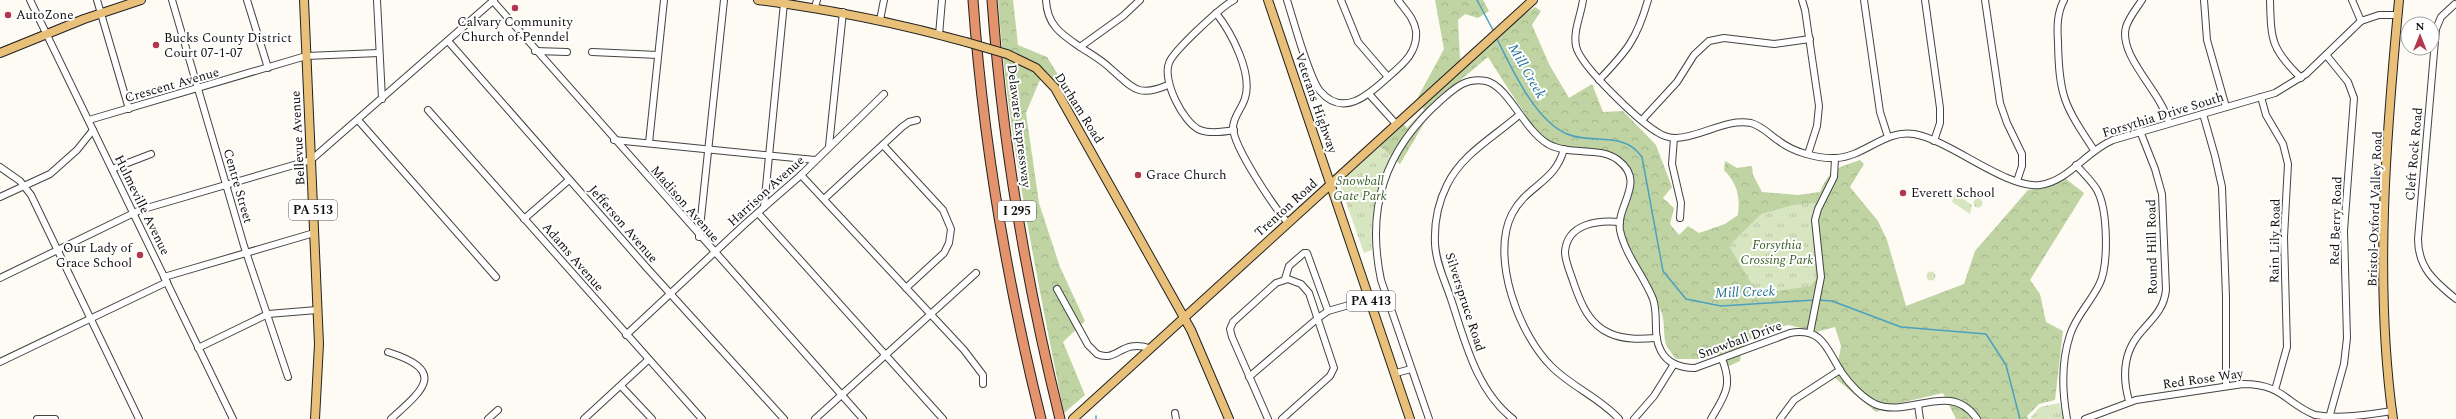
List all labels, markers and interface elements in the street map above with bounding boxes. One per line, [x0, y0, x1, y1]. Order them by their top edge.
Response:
marker: Calvary Community Church of Penndel [510, 3, 520, 13]
place label: AutoZone [16, 5, 73, 25]
marker: AutoZone [3, 10, 13, 20]
place label: Calvary Community Church of Penndel [457, 12, 573, 47]
north arrow [2400, 16, 2440, 56]
text: N [2416, 18, 2425, 35]
place label: Bucks County District Court 07-1-07 [164, 28, 292, 63]
marker: Bucks County District Court 07-1-07 [151, 40, 161, 50]
water label: Mill Creek [1503, 40, 1551, 103]
street label: Veterans Highway [1289, 50, 1343, 157]
street label: Crescent Avenue [122, 62, 222, 108]
street label: Delaware Expressway [1001, 63, 1037, 190]
street label: Durham Road [1049, 69, 1109, 147]
street label: Forsythia Drive South [2100, 87, 2227, 143]
street label: Bellevue Avenue [286, 90, 310, 186]
street label: Cleft Rock Road [2400, 107, 2428, 201]
street label: Bristol-Oxford Valley Road [2362, 131, 2388, 287]
street label: Centre Street [218, 146, 258, 226]
street label: Hulmeville Avenue [109, 151, 175, 259]
street label: Harrison Avenue [723, 151, 809, 231]
street label: Madison Avenue [646, 161, 724, 247]
place label: Grace Church [1146, 165, 1227, 185]
marker: Grace Church [1133, 170, 1143, 180]
park label: Snowball Gate Park [1333, 171, 1387, 206]
street label: Trenton Road [1250, 174, 1322, 242]
street label: Red Berry Road [2324, 176, 2348, 266]
street label: Jefferson Avenue [583, 181, 663, 267]
place label: Everett School [1911, 183, 1995, 203]
marker: Everett School [1898, 188, 1908, 198]
street label: Rain Lily Road [2264, 198, 2286, 284]
street label: Round Hill Road [2141, 199, 2163, 295]
road number: PA 513 [289, 200, 337, 220]
road number: I 295 [998, 201, 1036, 221]
street label: Adams Avenue [537, 218, 609, 296]
park label: Forsythia Crossing Park [1741, 235, 1813, 270]
place label: Our Lady of Grace School [56, 238, 134, 273]
marker: Our Lady of Grace School [135, 250, 145, 260]
street label: Silverspruce Road [1440, 250, 1490, 354]
water label: Mill Creek [1714, 280, 1776, 304]
road number: PA 413 [1347, 291, 1395, 311]
street label: Snowball Drive [1695, 316, 1785, 364]
street label: Red Rose Way [2161, 363, 2245, 395]

